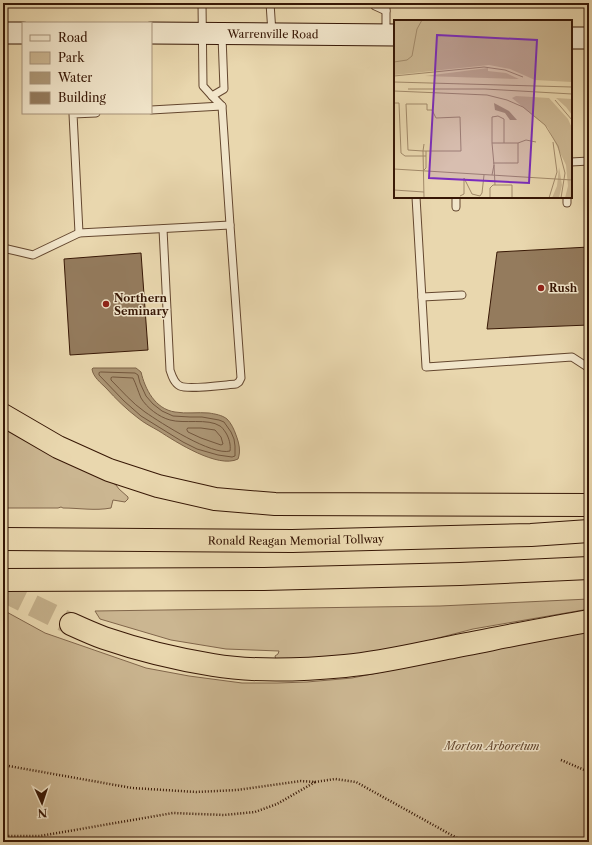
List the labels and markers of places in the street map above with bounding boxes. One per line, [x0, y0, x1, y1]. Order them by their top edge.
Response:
place label: Rush [549, 281, 578, 295]
marker: Rush [536, 283, 546, 293]
place label: Northern Seminary [114, 291, 169, 318]
marker: Northern Seminary [101, 299, 111, 309]

